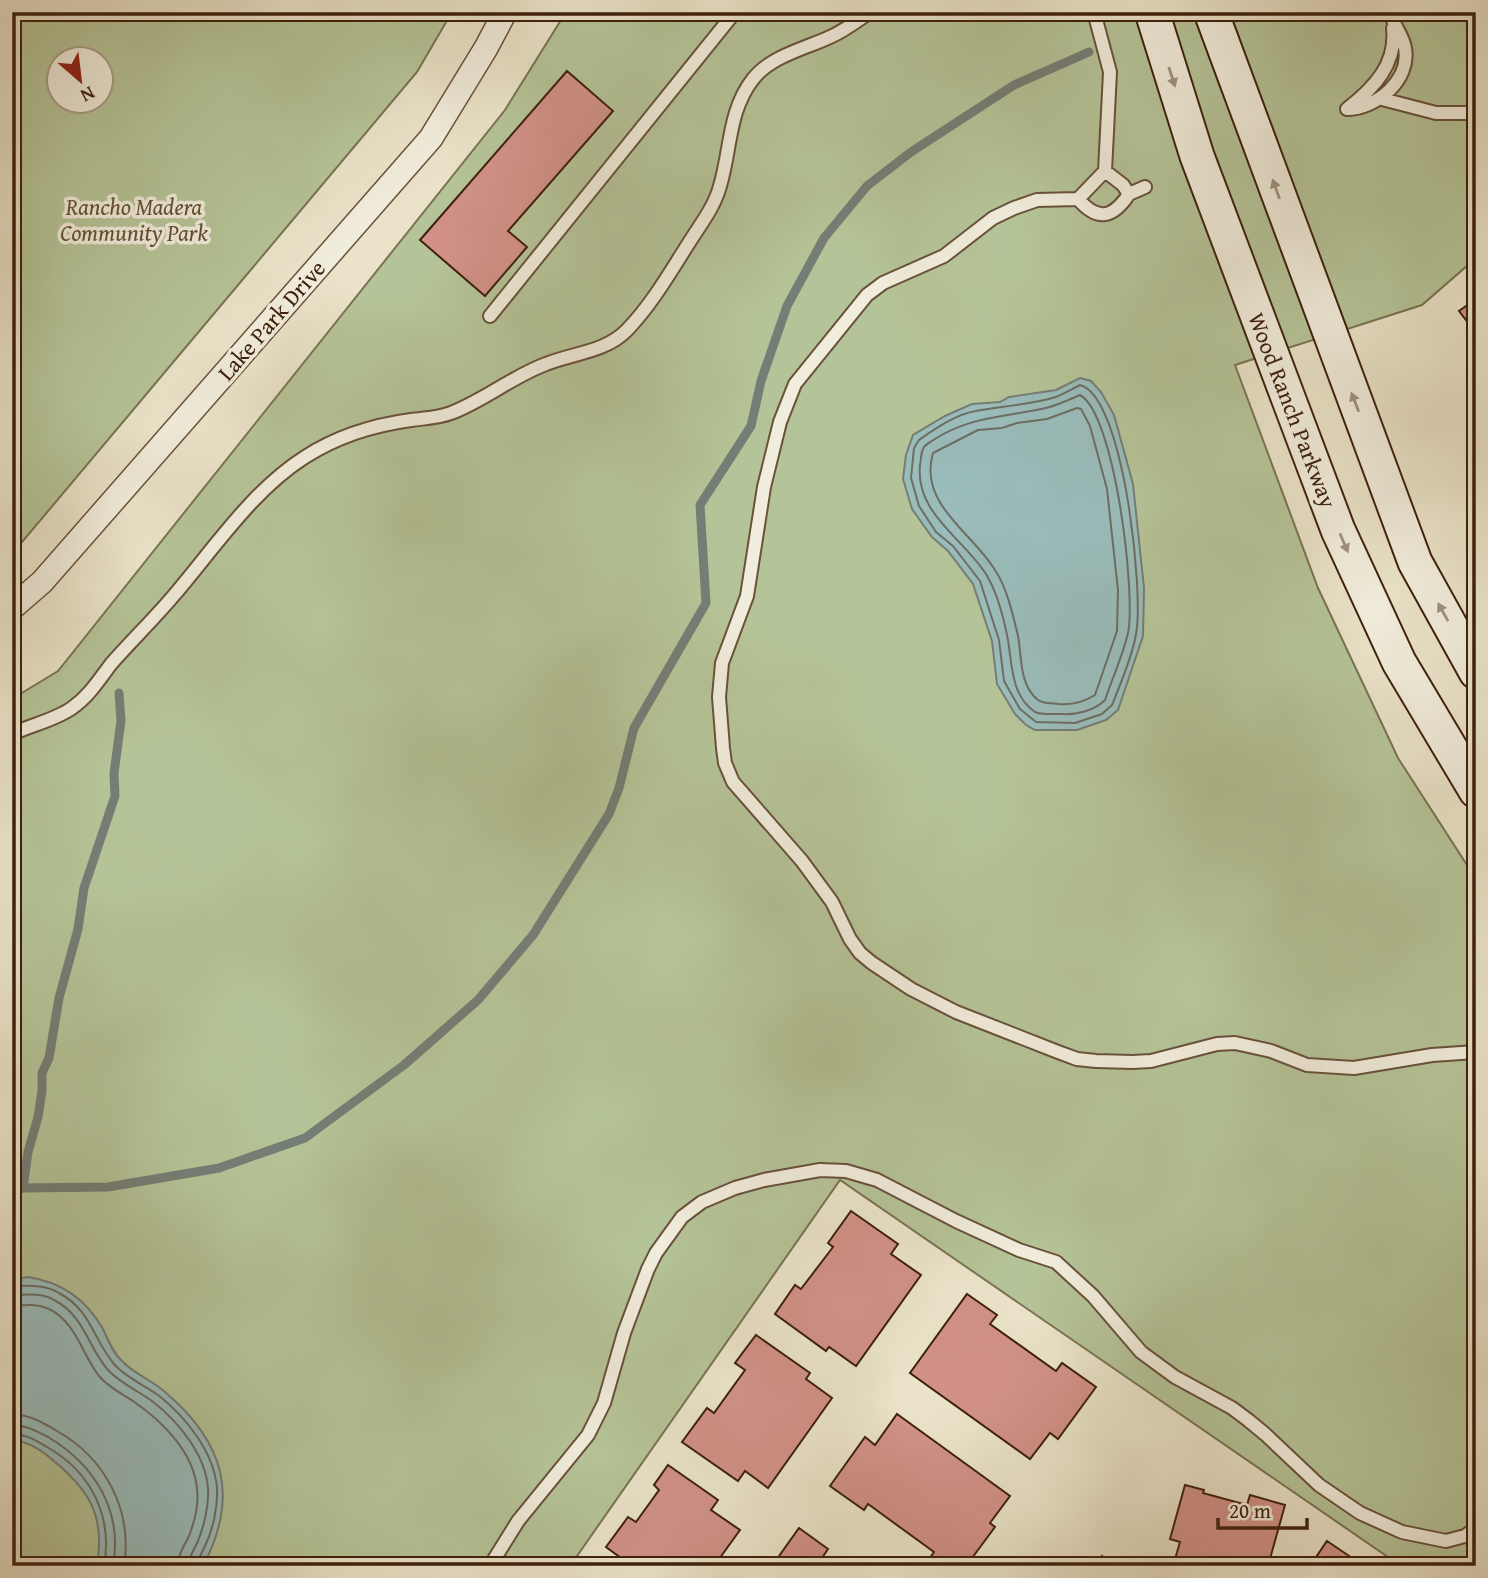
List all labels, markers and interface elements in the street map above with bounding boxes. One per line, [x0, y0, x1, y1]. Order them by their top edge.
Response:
north arrow [46, 46, 116, 116]
one-way arrow [1168, 67, 1178, 88]
text: N [76, 80, 100, 110]
one-way arrow [1270, 179, 1281, 200]
park label: Rancho Madera Community Park [60, 190, 208, 249]
street label: Lake Park Drive [209, 252, 333, 388]
street label: Wood Ranch Parkway [1240, 307, 1346, 513]
one-way arrow [1349, 392, 1360, 413]
one-way arrow [1339, 533, 1350, 554]
one-way arrow [1437, 602, 1449, 622]
scale bar [1218, 1487, 1308, 1531]
text: 20 m [1229, 1495, 1271, 1526]

